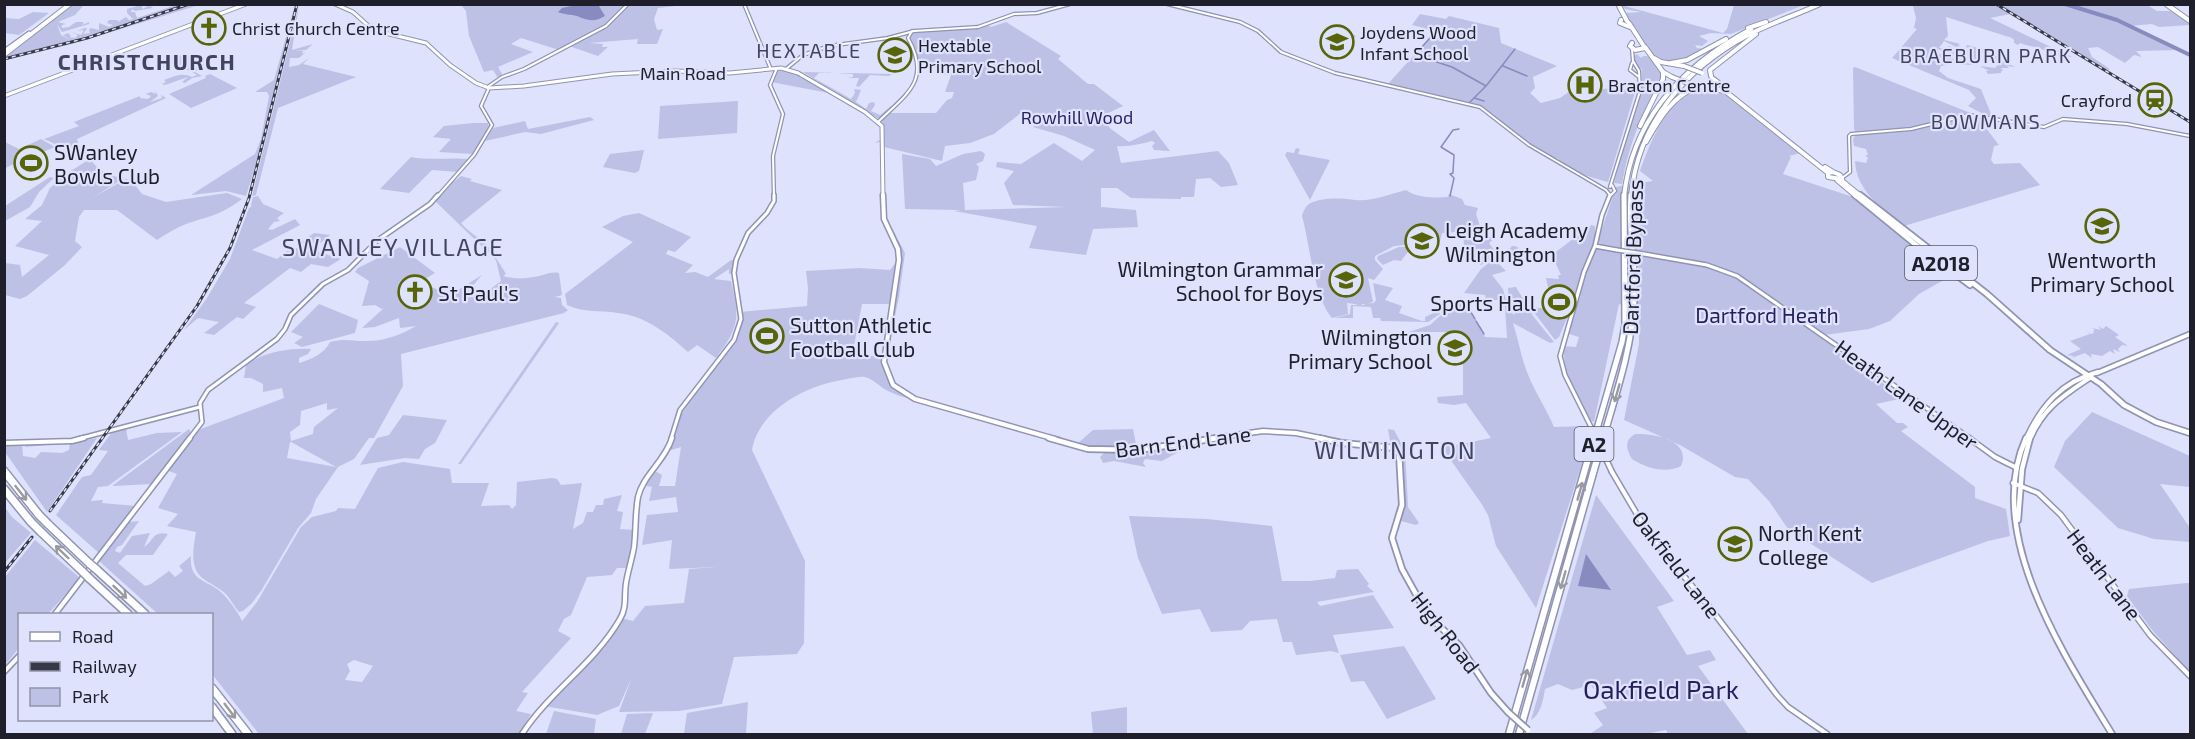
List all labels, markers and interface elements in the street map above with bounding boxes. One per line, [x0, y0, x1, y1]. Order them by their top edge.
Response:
church icon: Christ Church Centre [191, 10, 227, 46]
place label: Christ Church Centre [232, 17, 400, 39]
place label: Joydens Wood Infant School [1360, 21, 1477, 64]
school or university icon: Joydens Wood Infant School [1319, 24, 1355, 60]
place label: Hextable Primary School [918, 34, 1042, 77]
school or university icon: Hextable Primary School [877, 37, 913, 73]
district label: HEXTABLE [756, 38, 862, 62]
district label: BRAEBURN PARK [1900, 43, 2072, 67]
district label: CHRISTCHURCH [58, 48, 236, 74]
street label: Main Road [640, 62, 726, 84]
hospital icon: Bracton Centre [1567, 67, 1603, 103]
place label: Bracton Centre [1608, 74, 1731, 96]
station icon: Crayford [2137, 82, 2173, 118]
place label: Crayford [2061, 89, 2132, 111]
park label: Rowhill Wood [1021, 106, 1133, 128]
district label: BOWMANS [1931, 109, 2041, 133]
place label: SWanley Bowls Club [54, 139, 160, 188]
sports icon: SWanley Bowls Club [13, 145, 49, 181]
street label: Dartford Bypass [1617, 179, 1647, 335]
school or university icon: Wentworth Primary School [2084, 208, 2120, 244]
place label: Leigh Academy Wilmington [1445, 217, 1588, 266]
school or university icon: Leigh Academy Wilmington [1404, 223, 1440, 259]
district label: SWANLEY VILLAGE [282, 232, 504, 261]
road number: A2018 [1905, 246, 1977, 280]
place label: Wentworth Primary School [2030, 247, 2175, 296]
place label: Wilmington Grammar School for Boys [1117, 256, 1324, 305]
school or university icon: Wilmington Grammar School for Boys [1328, 262, 1364, 298]
church icon: St Paul's [397, 274, 433, 310]
place label: St Paul's [438, 280, 519, 305]
sports icon: Sports Hall [1541, 284, 1577, 320]
place label: Sports Hall [1430, 290, 1537, 315]
park label: Dartford Heath [1695, 302, 1839, 327]
place label: Sutton Athletic Football Club [790, 312, 932, 361]
sports icon: Sutton Athletic Football Club [749, 318, 785, 354]
place label: Wilmington Primary School [1288, 324, 1433, 373]
school or university icon: Wilmington Primary School [1437, 330, 1473, 366]
street label: Heath Lane Upper [1831, 334, 1984, 454]
one-way arrow [1611, 383, 1622, 402]
street label: Barn End Lane [1114, 420, 1252, 462]
road number: A2 [1574, 427, 1614, 461]
district label: WILMINGTON [1314, 435, 1476, 464]
one-way arrow [1575, 482, 1586, 501]
one-way arrow [15, 485, 28, 501]
street label: Oakfield Lane [1627, 505, 1727, 623]
place label: North Kent College [1758, 520, 1862, 569]
street label: Heath Lane [2063, 524, 2147, 624]
school or university icon: North Kent College [1717, 526, 1753, 562]
one-way arrow [54, 545, 69, 559]
one-way arrow [1557, 570, 1568, 589]
one-way arrow [113, 585, 128, 599]
street label: High Road [1407, 586, 1485, 678]
legend [18, 613, 213, 721]
text: Road [72, 625, 113, 647]
text: Railway [72, 655, 137, 677]
one-way arrow [1520, 669, 1532, 688]
park label: Oakfield Park [1583, 673, 1739, 704]
text: Park [72, 685, 109, 707]
one-way arrow [224, 702, 237, 718]

